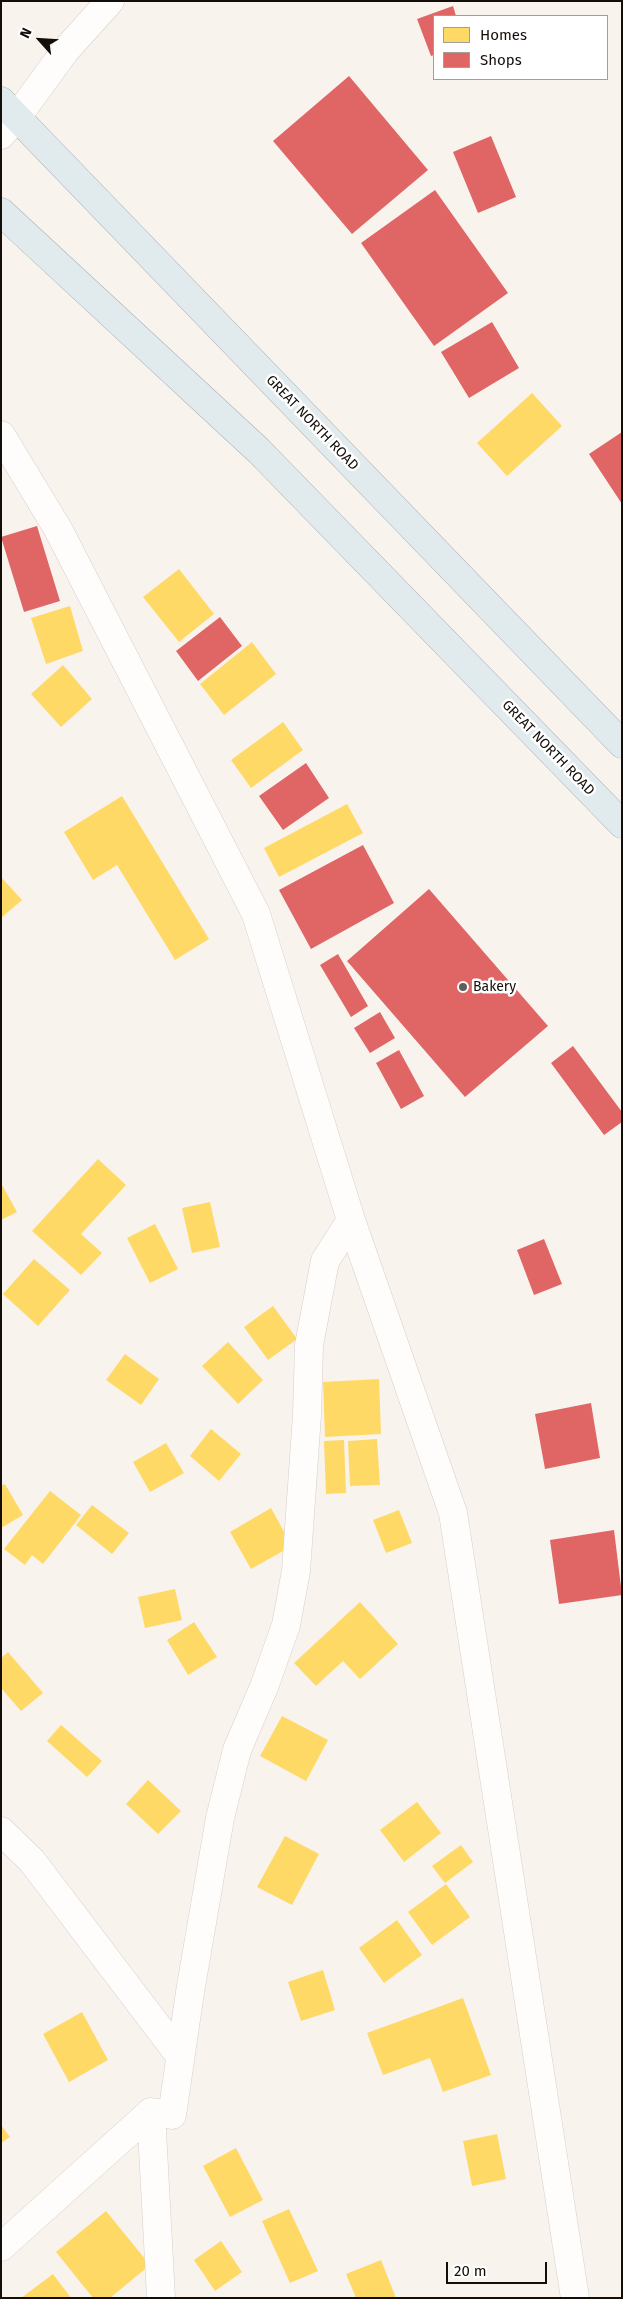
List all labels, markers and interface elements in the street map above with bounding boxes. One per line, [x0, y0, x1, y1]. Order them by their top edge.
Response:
north arrow [15, 15, 65, 65]
legend [433, 15, 608, 80]
text: N [16, 25, 36, 41]
text: Homes [480, 26, 527, 44]
text: Shops [480, 51, 522, 69]
street label: GREAT NORTH ROAD [262, 372, 362, 474]
street label: GREAT NORTH ROAD [498, 697, 598, 799]
place label: Bakery [473, 979, 516, 995]
marker: Bakery [457, 981, 469, 993]
scale bar [448, 2252, 549, 2284]
text: 20 m [454, 2262, 487, 2280]

